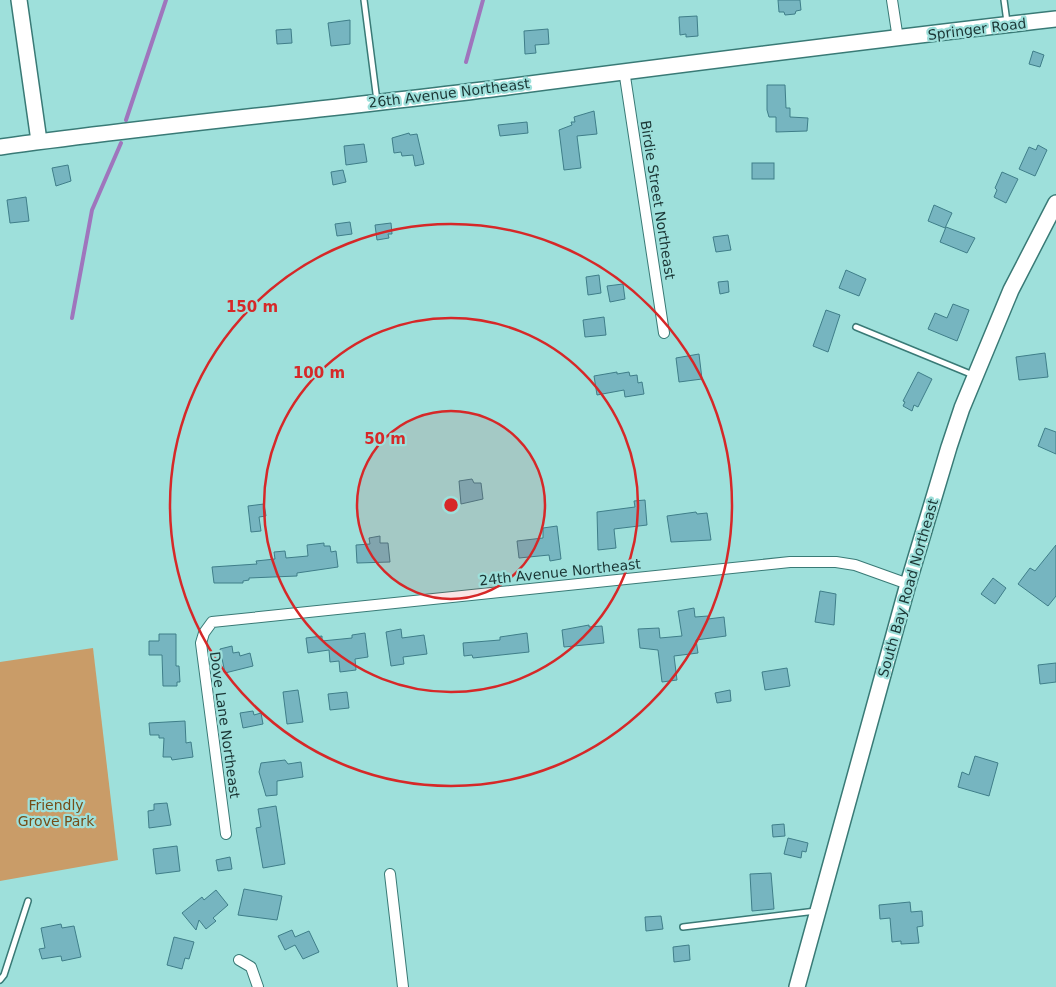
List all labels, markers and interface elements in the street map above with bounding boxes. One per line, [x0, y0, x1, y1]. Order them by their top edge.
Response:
street label: Springer Road [927, 15, 1027, 43]
street label: 26th Avenue Northeast [368, 75, 531, 111]
street label: Birdie Street Northeast [638, 119, 679, 281]
text: 150 m [226, 298, 278, 316]
text: 100 m [293, 364, 345, 382]
text: 50 m [364, 430, 406, 448]
centre of rings [442, 496, 460, 514]
street label: South Bay Road Northeast [875, 497, 941, 679]
street label: 24th Avenue Northeast [478, 556, 642, 588]
street label: Dove Lane Northeast [207, 651, 243, 800]
park label: Friendly Grove Park [18, 797, 95, 829]

